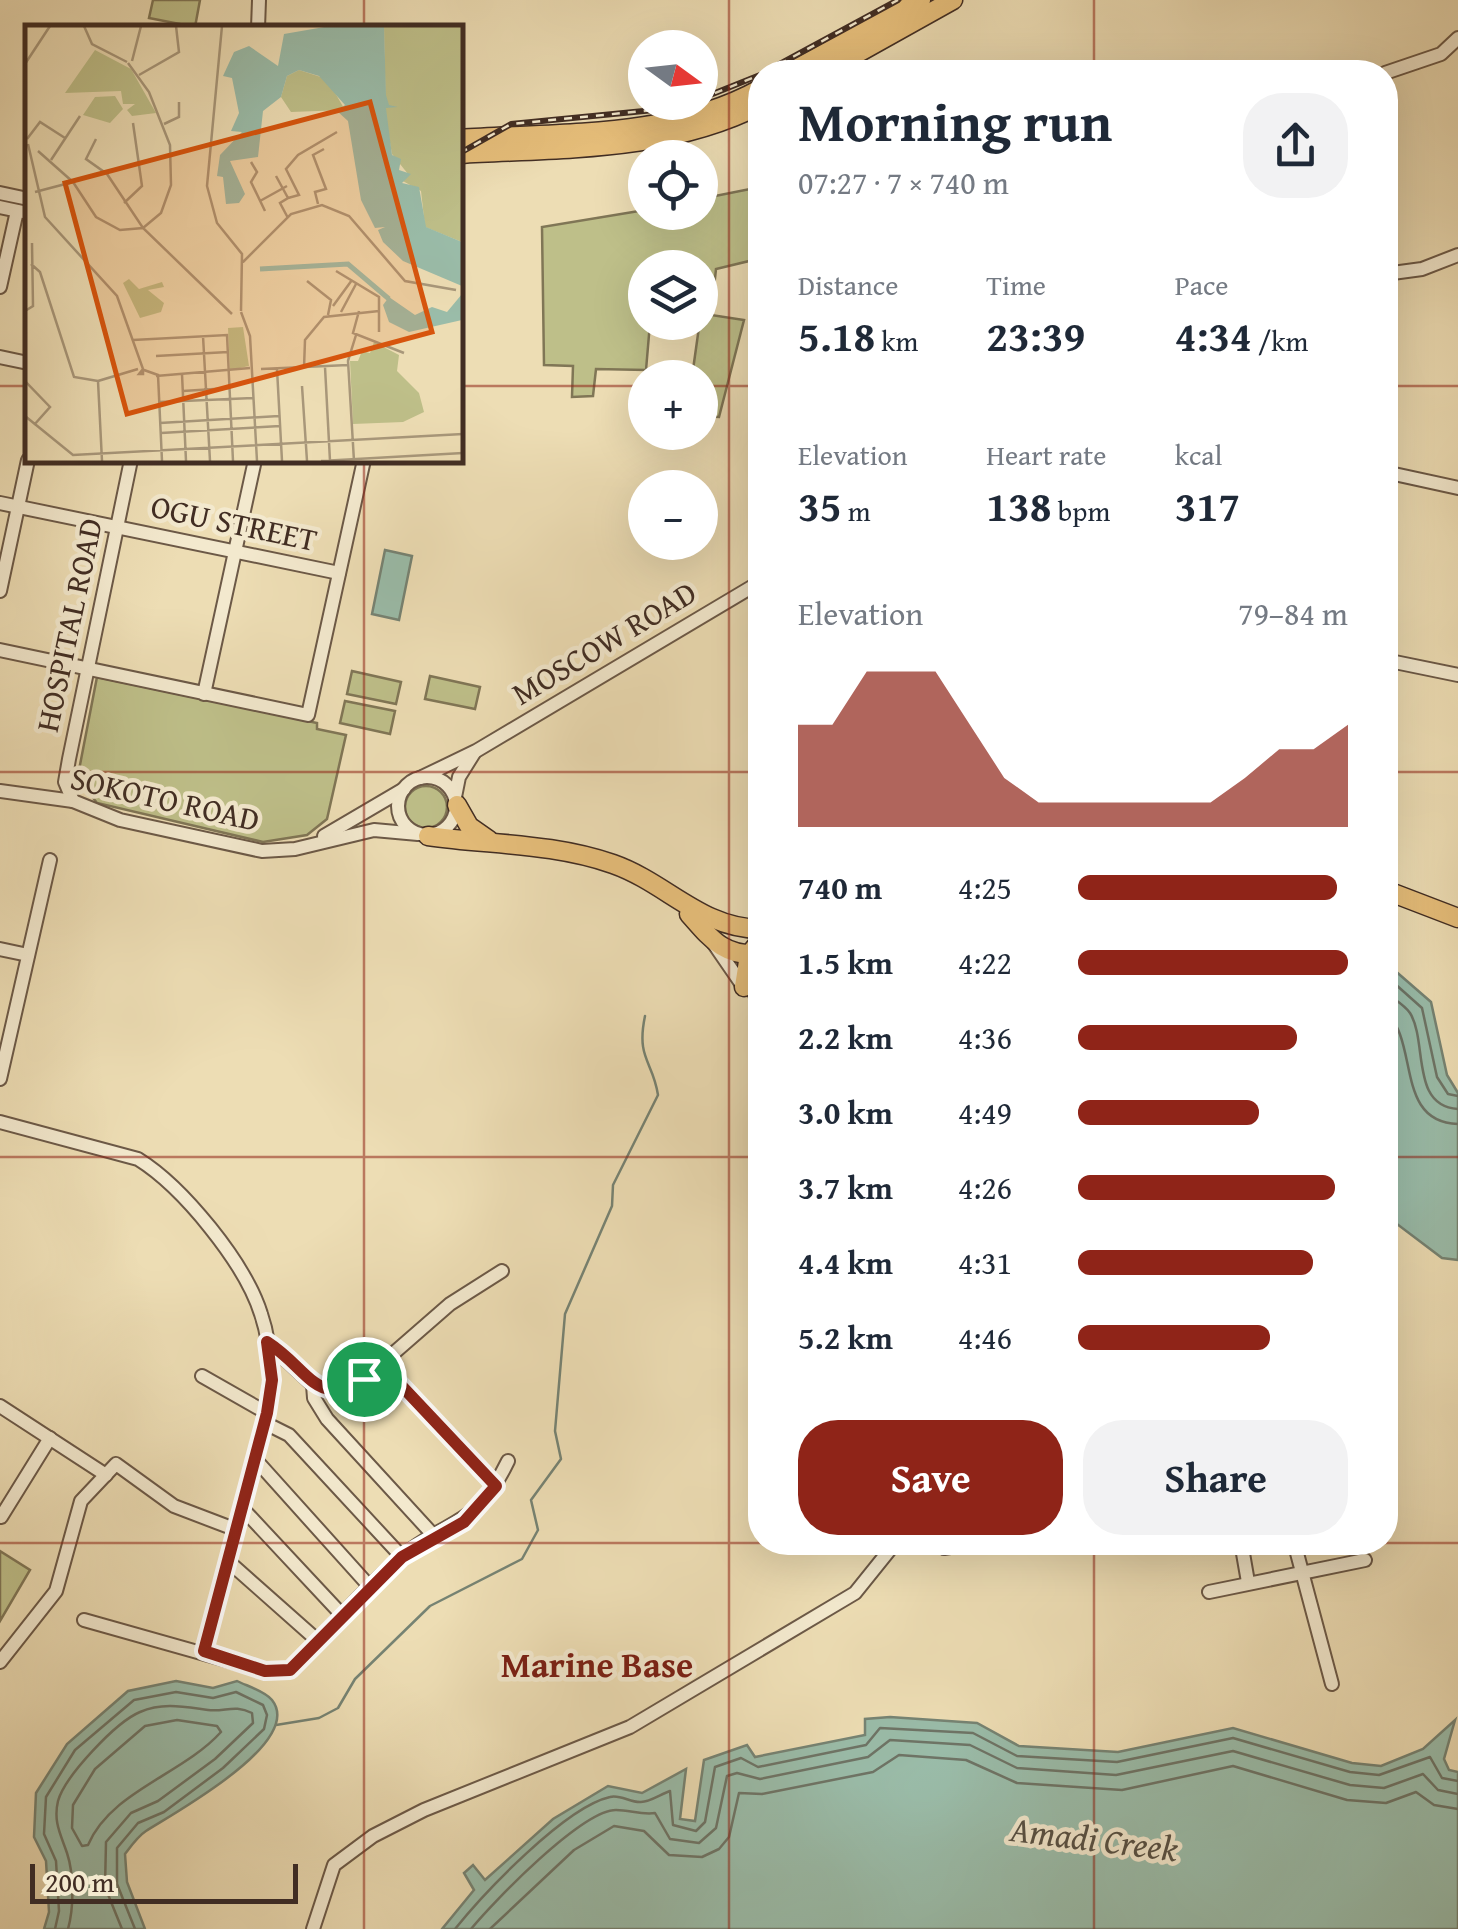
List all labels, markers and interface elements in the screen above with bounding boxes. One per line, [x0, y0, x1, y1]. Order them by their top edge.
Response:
inset map [25, 25, 462, 462]
north arrow [628, 30, 718, 120]
map controls [628, 30, 718, 560]
text: Morning run [798, 81, 1112, 161]
button: share [1243, 93, 1348, 198]
button: locate [628, 140, 718, 230]
text: 07:27 · 7 × 740 m [798, 159, 1009, 206]
button: layers [628, 250, 718, 340]
text: Distance [798, 264, 898, 305]
text: Time [986, 264, 1046, 305]
text: Pace [1175, 264, 1229, 305]
text: 5.18 [798, 305, 875, 366]
text: 23:39 [986, 305, 1085, 366]
text: 4:34 [1175, 305, 1252, 366]
text: km [875, 320, 918, 361]
text: /km [1252, 320, 1308, 361]
button: + [628, 360, 718, 450]
text: Elevation [798, 434, 908, 475]
text: Heart rate [986, 434, 1106, 475]
text: kcal [1175, 434, 1222, 475]
button: − [628, 470, 718, 560]
text: 35 [798, 475, 842, 536]
text: 138 [986, 475, 1052, 536]
text: 317 [1175, 475, 1240, 536]
street label: OGU STREET [147, 482, 322, 563]
text: m [842, 490, 871, 531]
text: bpm [1052, 490, 1110, 531]
street label: HOSPITAL ROAD [23, 514, 114, 736]
street label: MOSCOW ROAD [502, 569, 705, 716]
text: Elevation [798, 590, 923, 637]
text: 79–84 m [1238, 590, 1348, 637]
street label: SOKOTO ROAD [66, 754, 264, 843]
text: 740 m [798, 864, 882, 911]
text: 4:25 [958, 864, 1012, 911]
text: 1.5 km [798, 939, 893, 986]
text: 4:22 [958, 939, 1012, 986]
text: 2.2 km [798, 1014, 893, 1061]
text: 4:36 [958, 1014, 1012, 1061]
text: 3.0 km [798, 1089, 893, 1136]
text: 4:49 [958, 1089, 1012, 1136]
text: 3.7 km [798, 1164, 893, 1211]
text: 4:26 [958, 1164, 1012, 1211]
text: 4.4 km [798, 1239, 893, 1286]
text: 4:31 [958, 1239, 1012, 1286]
text: 5.2 km [798, 1314, 893, 1361]
text: 4:46 [958, 1314, 1012, 1361]
pin [322, 1337, 407, 1422]
icon: arrive [337, 1352, 392, 1407]
button: Save [798, 1420, 1063, 1535]
button: Share [1083, 1420, 1348, 1535]
district label: Marine Base [501, 1639, 693, 1690]
water label: Amadi Creek [1007, 1803, 1182, 1874]
scale bar [30, 1859, 298, 1904]
text: 200 m [45, 1861, 114, 1902]

